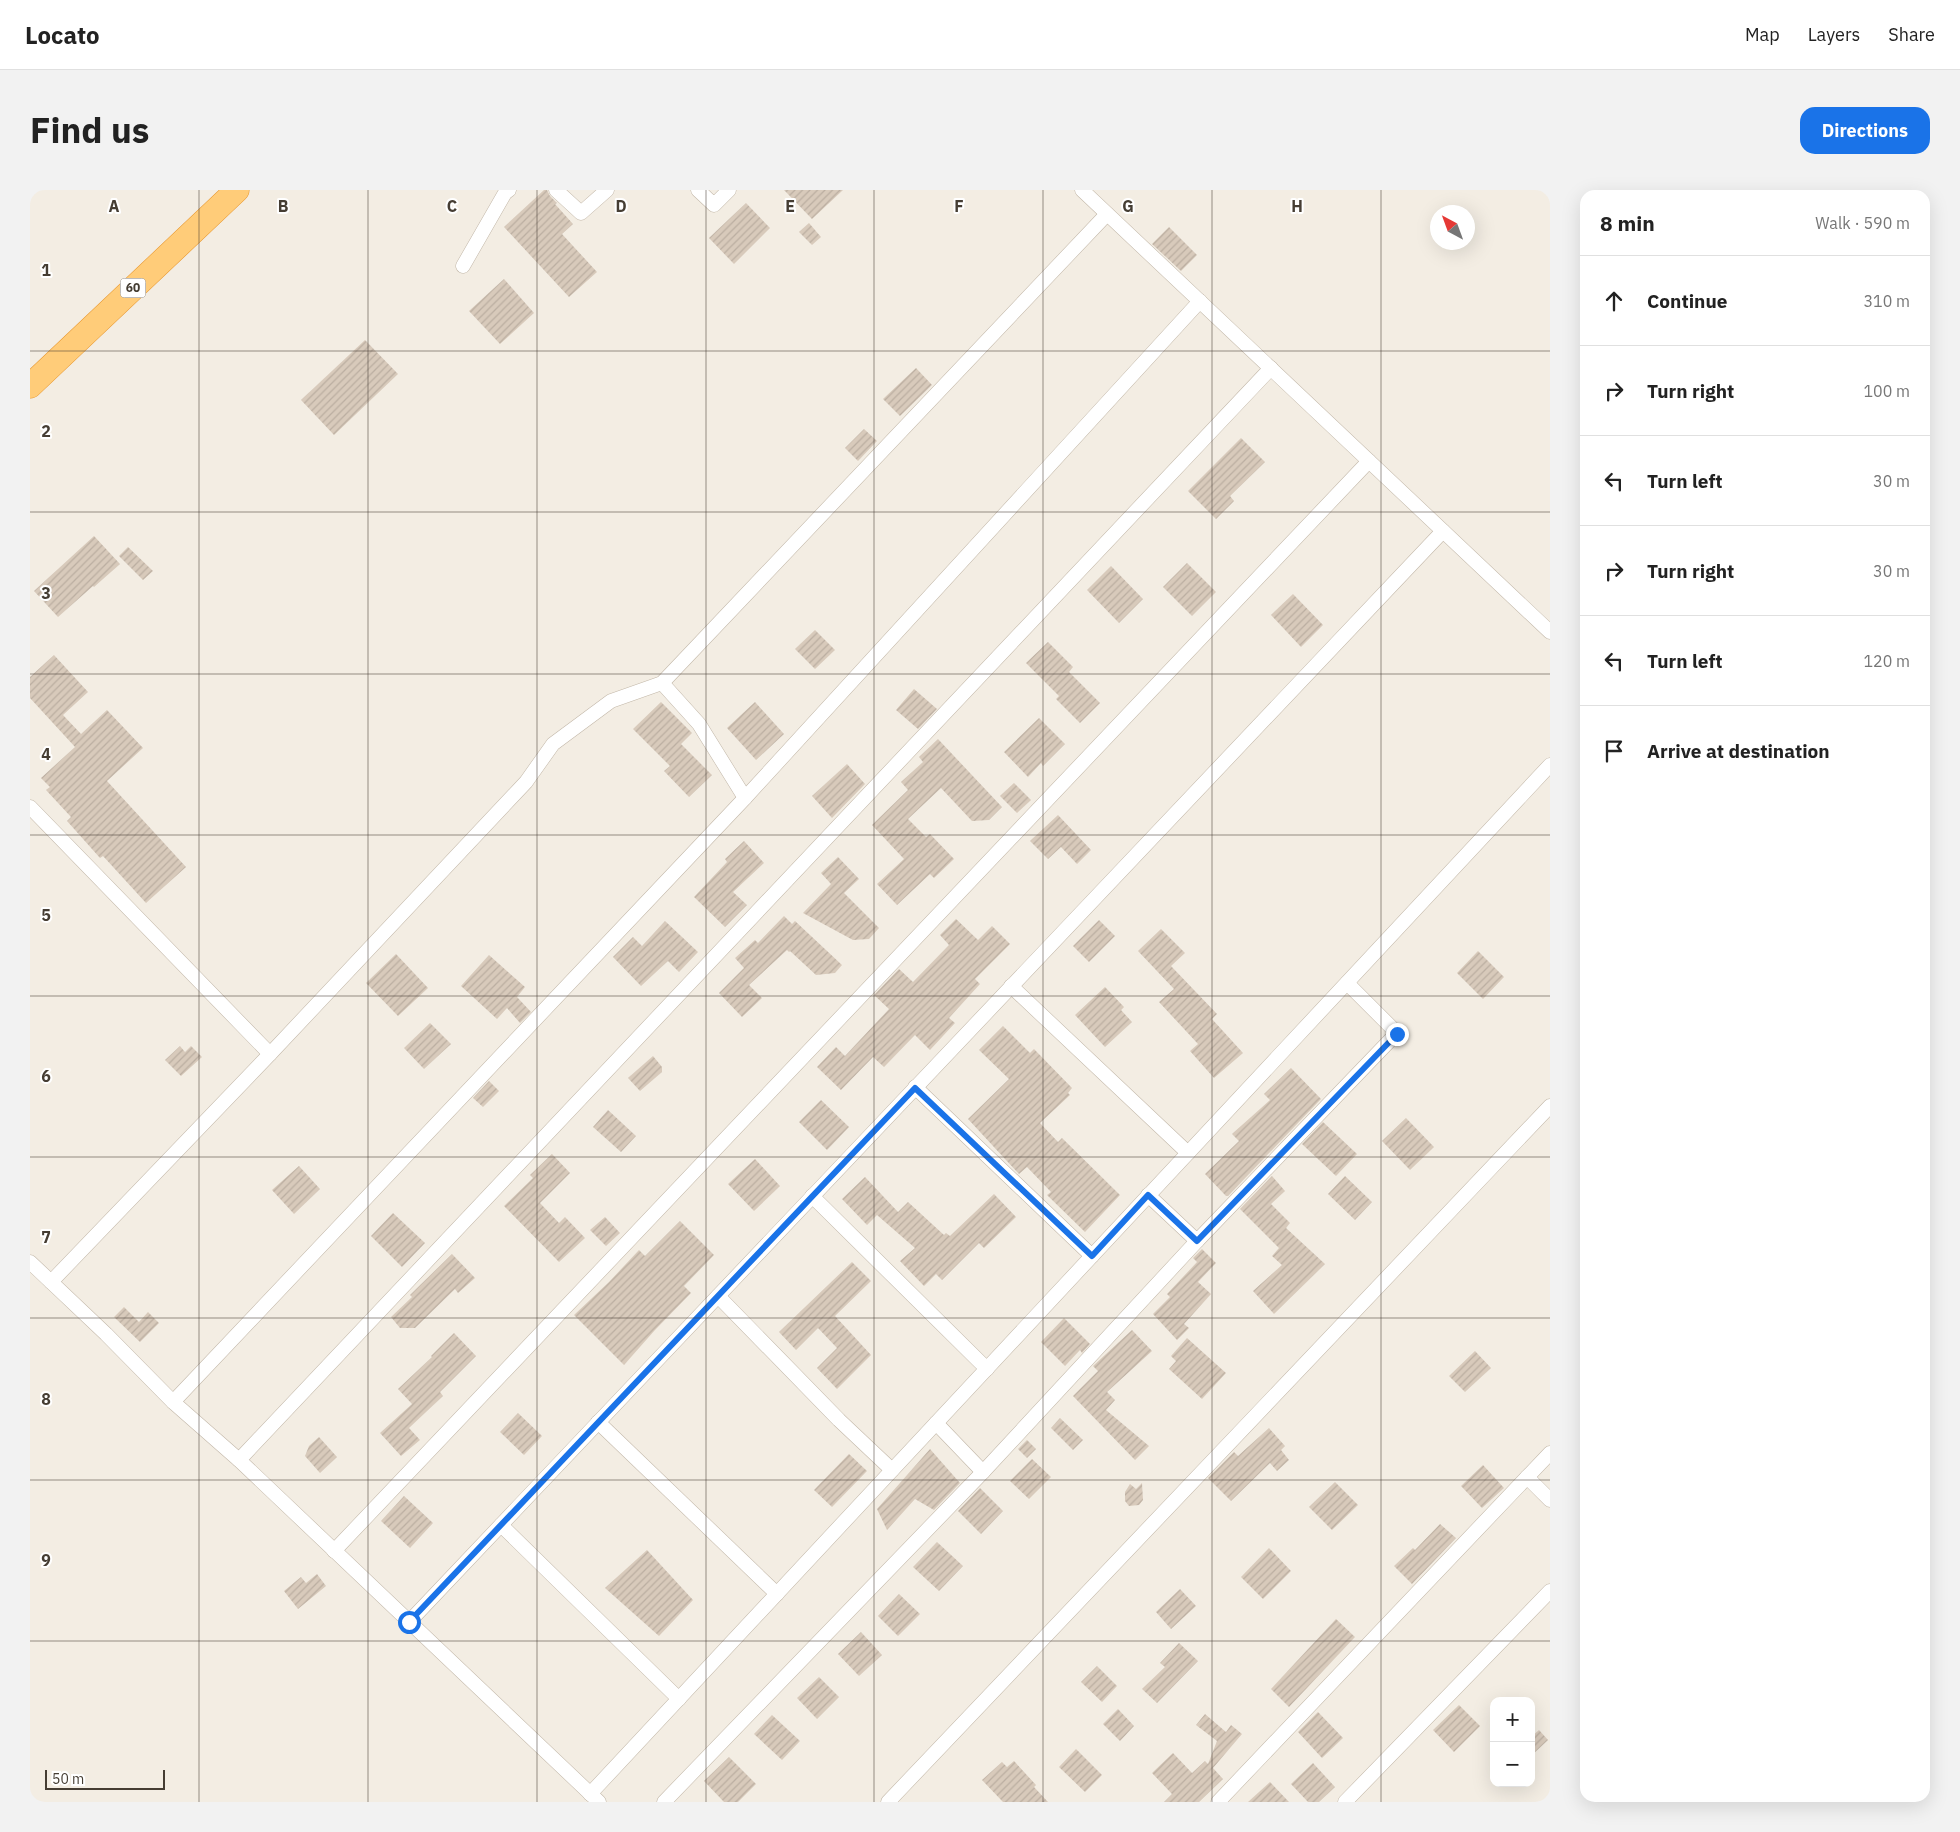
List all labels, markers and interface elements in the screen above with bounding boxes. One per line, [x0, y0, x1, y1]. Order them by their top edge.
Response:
text: Locato [25, 19, 100, 51]
text: Map [1745, 23, 1780, 46]
text: Layers [1808, 23, 1860, 46]
text: Share [1888, 23, 1935, 46]
text: Find us [30, 107, 149, 153]
button: Directions [1800, 107, 1930, 154]
text: A [109, 196, 120, 216]
text: B [278, 196, 289, 216]
text: C [447, 196, 457, 216]
text: D [615, 196, 627, 216]
text: E [785, 196, 795, 216]
text: F [954, 196, 964, 216]
text: G [1122, 196, 1134, 216]
text: H [1291, 196, 1303, 216]
north arrow [1430, 205, 1475, 250]
text: 8 min [1600, 209, 1655, 237]
text: Walk · 590 m [1815, 213, 1910, 233]
text: 1 [41, 260, 51, 280]
road number: 60 [120, 279, 146, 298]
icon: ahead [1600, 287, 1628, 315]
text: Continue [1647, 289, 1727, 313]
text: 310 m [1863, 291, 1910, 311]
icon: right [1600, 377, 1628, 405]
text: Turn right [1647, 379, 1734, 403]
text: 100 m [1863, 381, 1910, 401]
text: 2 [41, 421, 51, 441]
icon: left [1600, 467, 1628, 495]
text: Turn left [1647, 469, 1723, 493]
text: 30 m [1873, 471, 1910, 491]
icon: right [1600, 557, 1628, 585]
text: Turn right [1647, 559, 1734, 583]
text: 30 m [1873, 561, 1910, 581]
text: 3 [41, 583, 51, 603]
icon: left [1600, 647, 1628, 675]
text: Turn left [1647, 649, 1723, 673]
text: 120 m [1863, 651, 1910, 671]
icon: arrive [1600, 737, 1628, 765]
text: Arrive at destination [1647, 739, 1830, 763]
text: 4 [41, 744, 51, 764]
text: 5 [41, 905, 51, 925]
route end [1386, 1023, 1409, 1046]
text: 6 [41, 1066, 51, 1086]
text: 7 [41, 1227, 51, 1247]
text: 8 [41, 1389, 51, 1409]
text: 9 [41, 1550, 51, 1570]
route start [398, 1611, 421, 1634]
map controls [1490, 1697, 1535, 1787]
button: + [1490, 1697, 1535, 1742]
button: − [1490, 1742, 1535, 1787]
scale bar [45, 1767, 165, 1790]
text: 50 m [52, 1770, 84, 1788]

